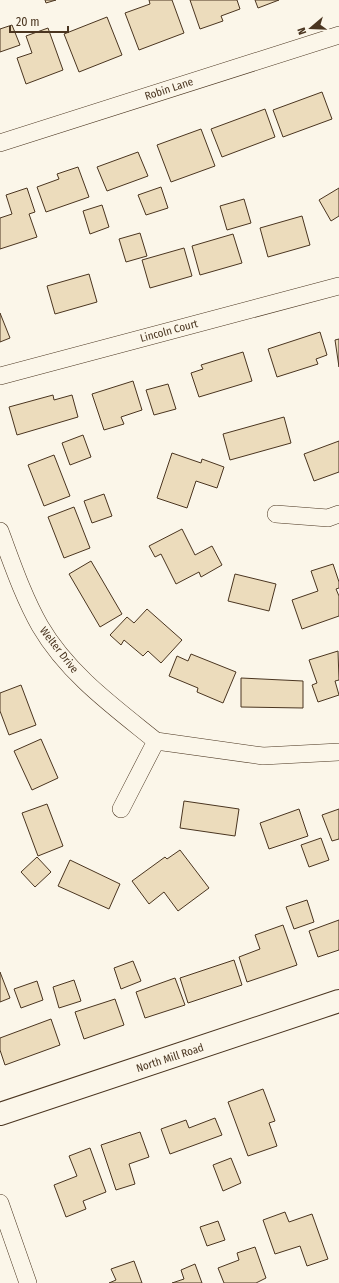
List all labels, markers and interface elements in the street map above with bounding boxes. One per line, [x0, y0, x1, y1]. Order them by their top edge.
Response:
scale bar [10, 8, 68, 34]
north arrow [291, 8, 331, 48]
text: 20 m [16, 15, 40, 29]
text: N [295, 26, 309, 36]
street label: Robin Lane [143, 75, 195, 103]
street label: Lincoln Court [139, 317, 200, 345]
street label: Welter Drive [37, 624, 81, 676]
street label: North Mill Road [135, 1041, 205, 1075]

